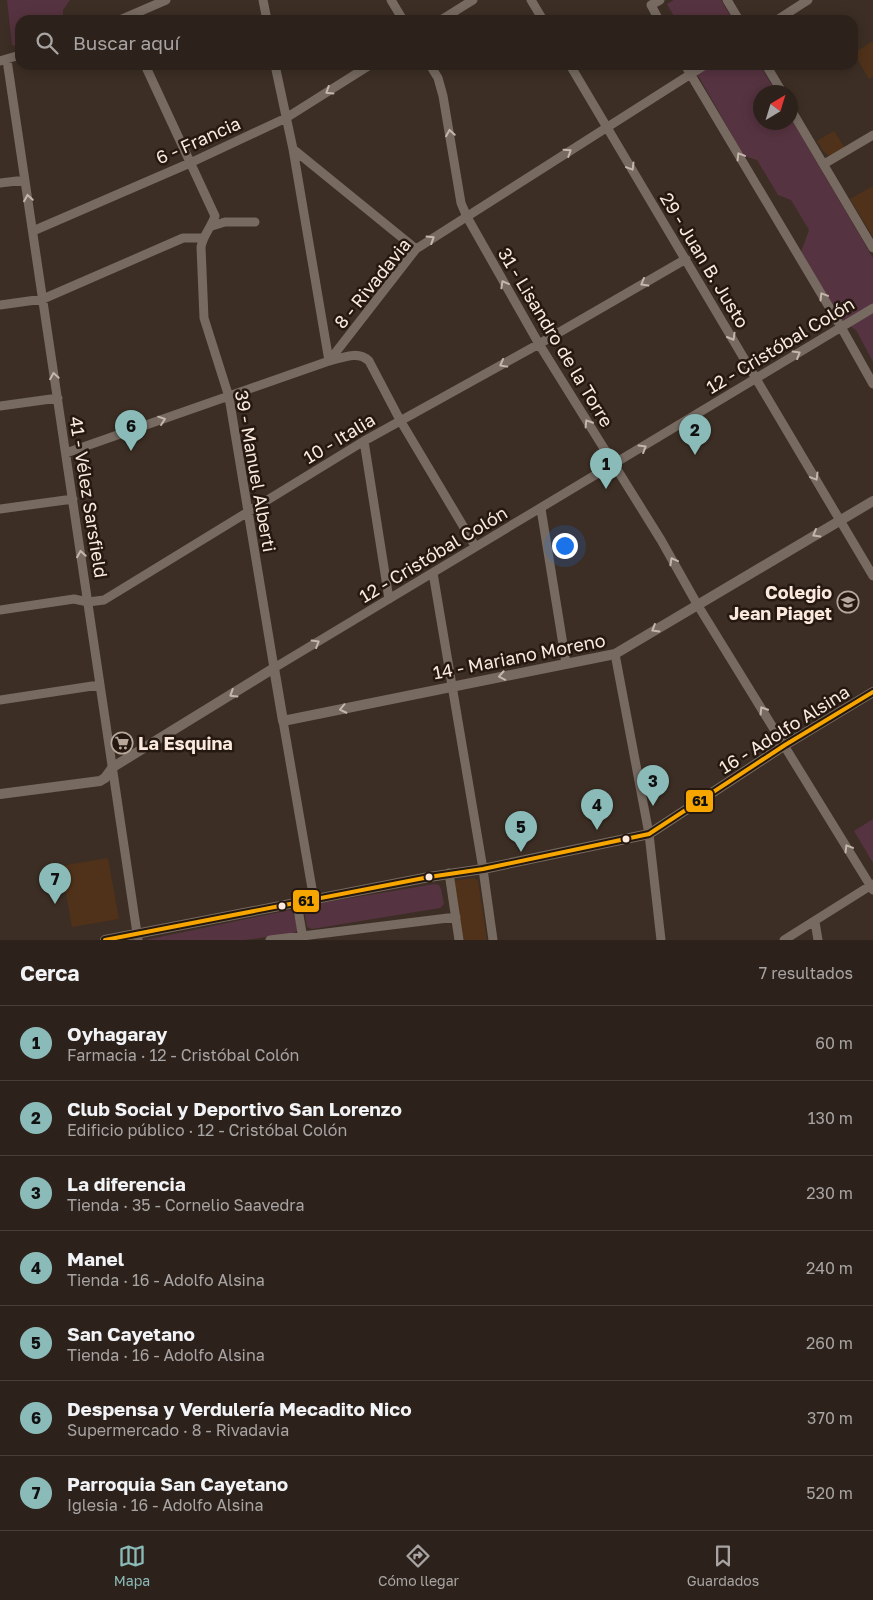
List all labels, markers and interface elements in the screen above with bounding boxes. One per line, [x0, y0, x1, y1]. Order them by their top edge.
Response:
search box [15, 15, 858, 70]
icon: search [33, 29, 61, 57]
text: Buscar aquí [73, 31, 180, 54]
one-way arrow [325, 85, 334, 94]
north arrow [753, 85, 798, 130]
street label: 6 - Francia [152, 112, 244, 168]
one-way arrow [445, 129, 455, 137]
one-way arrow [563, 148, 572, 158]
one-way arrow [736, 153, 746, 162]
one-way arrow [625, 161, 635, 170]
street label: 29 - Juan B. Justo [656, 188, 754, 332]
one-way arrow [23, 193, 33, 202]
street label: 8 - Rivadavia [329, 234, 415, 332]
one-way arrow [426, 236, 435, 246]
street label: 31 - Lisandro de la Torre [494, 243, 618, 431]
one-way arrow [640, 277, 649, 287]
one-way arrow [501, 280, 511, 289]
street label: 12 - Cristóbal Colón [702, 292, 858, 398]
one-way arrow [819, 292, 829, 301]
one-way arrow [725, 331, 735, 340]
one-way arrow [791, 351, 800, 361]
one-way arrow [499, 358, 508, 368]
one-way arrow [50, 371, 60, 380]
street label: 39 - Manuel Alberti [231, 388, 281, 554]
street label: 10 - Italia [299, 408, 379, 468]
pin: 6 [115, 410, 147, 451]
pin: 2 [679, 414, 711, 455]
street label: 41 - Vélez Sarsfield [65, 415, 113, 579]
one-way arrow [157, 416, 165, 426]
one-way arrow [585, 419, 594, 429]
one-way arrow [637, 444, 646, 454]
pin: 1 [590, 448, 622, 489]
one-way arrow [808, 471, 818, 480]
street label: 12 - Cristóbal Colón [355, 501, 511, 607]
one-way arrow [812, 528, 821, 538]
your location [552, 533, 578, 559]
one-way arrow [76, 549, 87, 557]
one-way arrow [669, 558, 679, 567]
place label: Colegio Jean Piaget [729, 581, 832, 624]
school or university icon: Colegio Jean Piaget [836, 590, 860, 614]
one-way arrow [652, 623, 661, 633]
street label: 14 - Mariano Moreno [431, 629, 607, 683]
one-way arrow [311, 639, 320, 649]
one-way arrow [497, 670, 506, 681]
street label: 16 - Adolfo Alsina [715, 680, 853, 778]
one-way arrow [229, 687, 238, 697]
one-way arrow [338, 703, 347, 713]
one-way arrow [760, 706, 769, 715]
supermarket icon: La Esquina [110, 731, 134, 755]
place label: La Esquina [138, 732, 233, 754]
pin: 3 [637, 765, 669, 806]
pin: 4 [581, 789, 613, 830]
line badge: 61 [685, 789, 714, 813]
text: 61 [692, 792, 708, 809]
pin: 5 [505, 811, 537, 852]
unlabelled marker [621, 834, 631, 844]
one-way arrow [844, 845, 854, 854]
pin: 7 [39, 863, 71, 904]
unlabelled marker [424, 872, 434, 882]
line badge: 61 [292, 889, 320, 913]
text: 61 [298, 892, 314, 909]
unlabelled marker [277, 901, 287, 911]
text: Cerca [20, 960, 79, 986]
text: 7 resultados [759, 963, 853, 983]
text: Oyhagaray [67, 1022, 168, 1045]
text: 1 [32, 1033, 40, 1053]
text: 60 m [815, 1033, 853, 1053]
text: Farmacia · 12 - Cristóbal Colón [67, 1045, 299, 1065]
text: Club Social y Deportivo San Lorenzo [67, 1097, 402, 1120]
text: 2 [31, 1108, 41, 1128]
text: 130 m [808, 1108, 853, 1128]
text: Edificio público · 12 - Cristóbal Colón [67, 1120, 347, 1140]
text: La diferencia [67, 1172, 186, 1195]
text: 3 [31, 1183, 41, 1203]
text: 230 m [806, 1183, 853, 1203]
text: Tienda · 35 - Cornelio Saavedra [67, 1195, 304, 1215]
text: Manel [67, 1247, 124, 1270]
text: 4 [31, 1258, 41, 1278]
text: 240 m [806, 1258, 853, 1278]
text: Tienda · 16 - Adolfo Alsina [67, 1270, 265, 1290]
text: San Cayetano [67, 1322, 195, 1345]
text: 5 [31, 1333, 41, 1353]
text: 260 m [806, 1333, 853, 1353]
text: Tienda · 16 - Adolfo Alsina [67, 1345, 265, 1365]
text: Despensa y Verdulería Mecadito Nico [67, 1397, 412, 1420]
text: 6 [31, 1408, 41, 1428]
text: 370 m [807, 1408, 853, 1428]
text: Supermercado · 8 - Rivadavia [67, 1420, 289, 1440]
text: Parroquia San Cayetano [67, 1472, 288, 1495]
text: 7 [32, 1483, 40, 1503]
text: 520 m [806, 1483, 853, 1503]
text: Iglesia · 16 - Adolfo Alsina [67, 1495, 263, 1515]
tab: Mapa [114, 1542, 150, 1589]
tab: Cómo llegar [378, 1542, 459, 1589]
tab: Guardados [687, 1542, 759, 1589]

